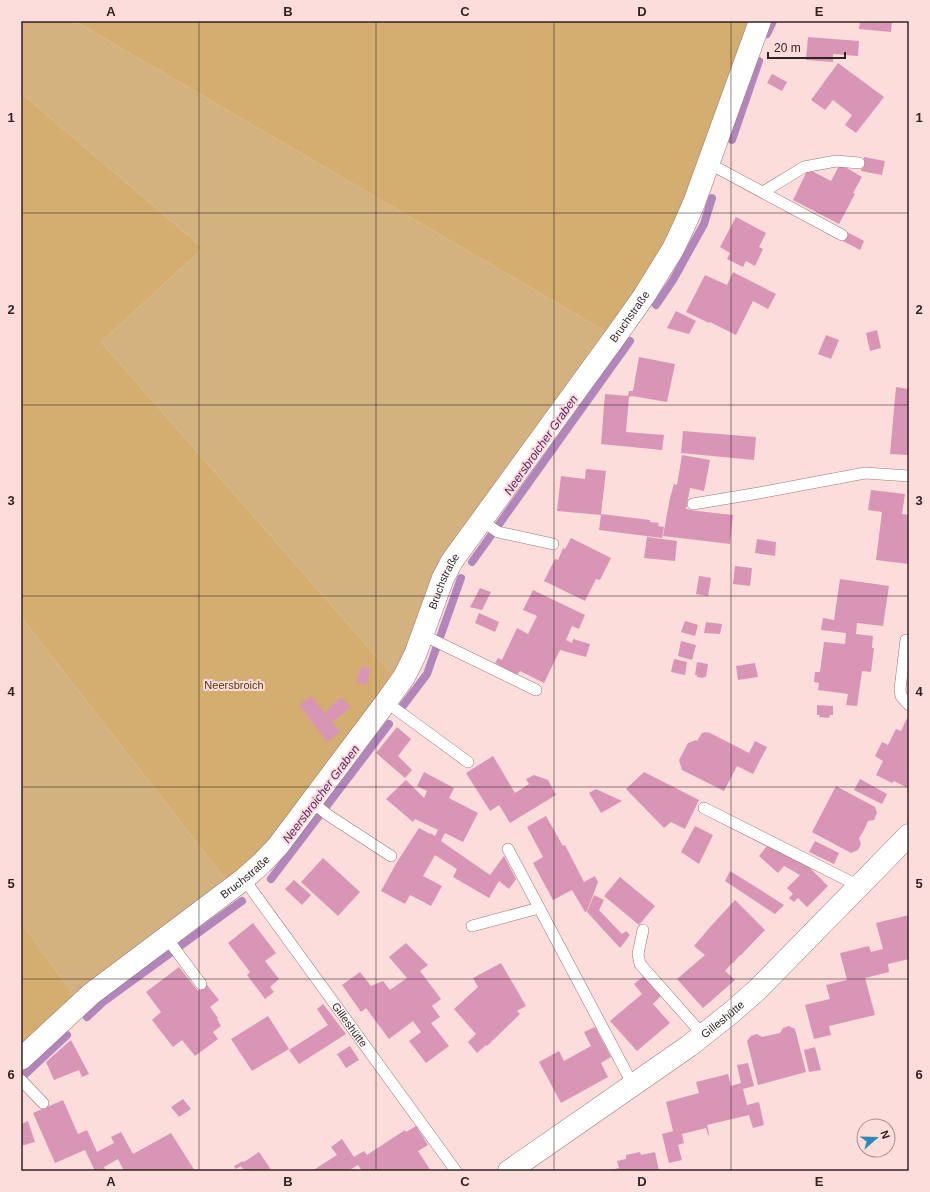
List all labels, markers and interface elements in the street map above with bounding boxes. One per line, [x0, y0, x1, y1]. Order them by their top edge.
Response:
text: A [106, 4, 116, 19]
text: B [283, 4, 293, 19]
text: C [460, 4, 470, 19]
text: D [637, 4, 647, 19]
text: E [815, 4, 824, 19]
scale bar [768, 34, 845, 60]
text: 20 m [774, 41, 801, 55]
text: 1 [7, 110, 15, 125]
text: 1 [915, 110, 923, 125]
street label: Bruchstraße [607, 289, 652, 345]
text: 2 [7, 302, 15, 317]
text: 2 [915, 302, 923, 317]
water label: Neersbroicher Graben [501, 392, 581, 498]
text: 3 [7, 493, 15, 508]
text: 3 [915, 493, 923, 508]
street label: Bruchstraße [426, 551, 462, 611]
park label: Neersbroich [204, 679, 264, 691]
text: 4 [7, 684, 15, 699]
text: 4 [915, 684, 923, 699]
water label: Neersbroicher Graben [280, 742, 363, 846]
street label: Bruchstraße [218, 853, 272, 901]
text: 5 [7, 876, 15, 891]
text: 5 [915, 876, 923, 891]
street label: Gilleshütte [698, 998, 747, 1040]
street label: Gilleshütte [330, 1000, 370, 1049]
text: 6 [7, 1067, 15, 1082]
text: 6 [915, 1067, 923, 1082]
north arrow [856, 1118, 896, 1158]
text: N [878, 1129, 892, 1140]
text: A [106, 1174, 116, 1189]
text: B [283, 1174, 293, 1189]
text: C [460, 1174, 470, 1189]
text: D [637, 1174, 647, 1189]
text: E [815, 1174, 824, 1189]

